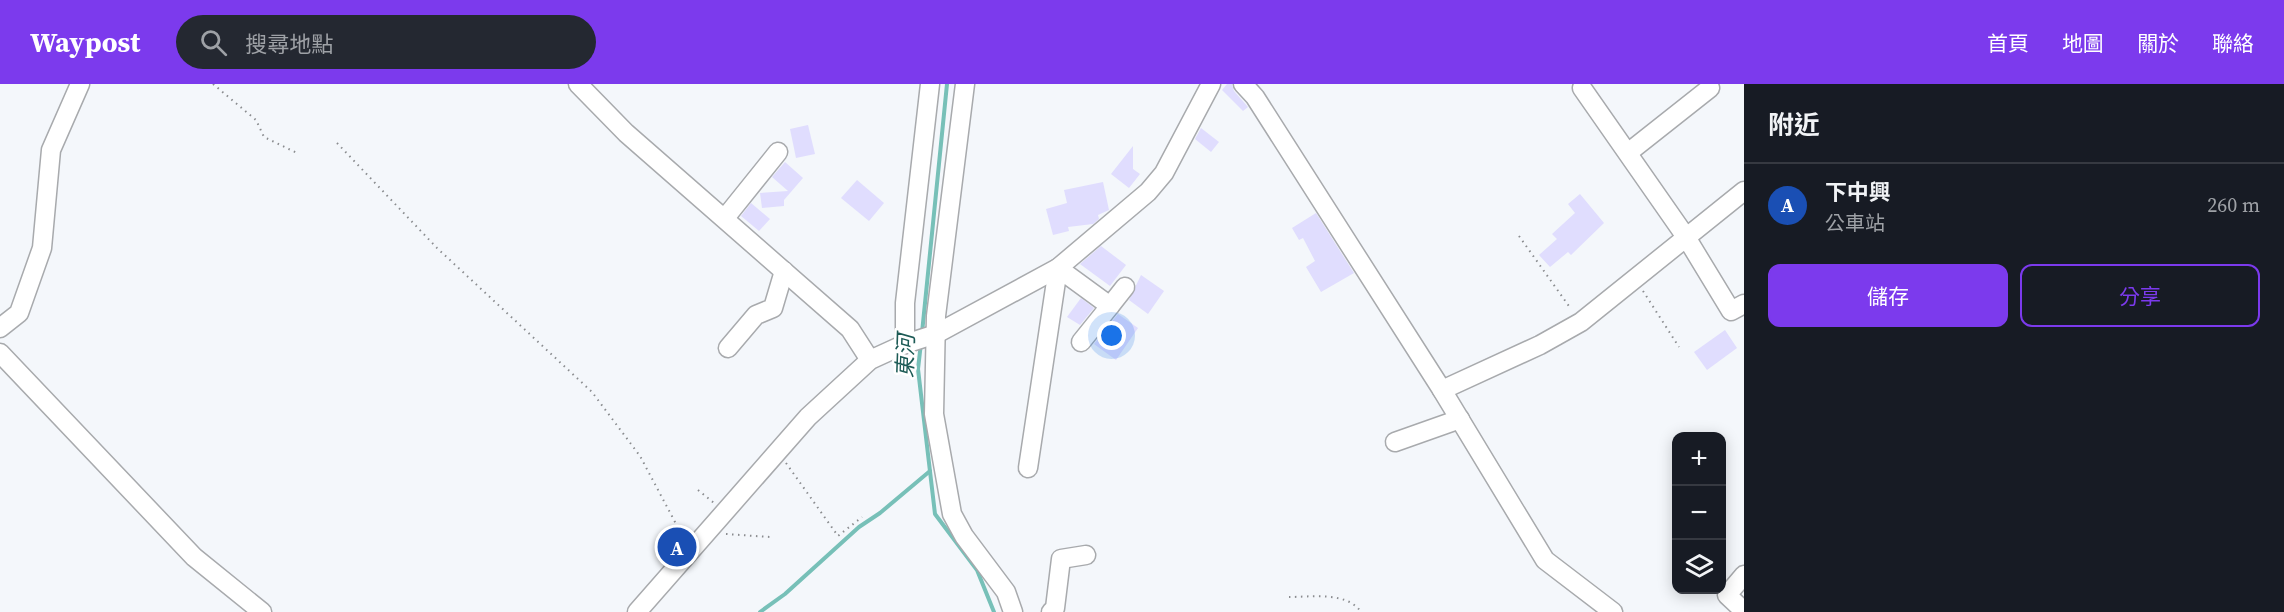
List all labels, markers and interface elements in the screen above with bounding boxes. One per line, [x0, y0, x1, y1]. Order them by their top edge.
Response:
search box [176, 15, 596, 69]
text: Waypost [30, 23, 140, 61]
icon: search [197, 26, 230, 59]
text: 搜尋地點 [245, 29, 333, 59]
text: 首頁 [1987, 29, 2029, 58]
text: 地圖 [2062, 29, 2104, 58]
text: 關於 [2137, 29, 2179, 58]
text: 聯絡 [2212, 29, 2254, 58]
text: 附近 [1768, 107, 1820, 143]
text: 下中興 [1825, 177, 1891, 207]
text: A [1781, 191, 1794, 219]
text: 260 m [2207, 191, 2260, 219]
text: 公車站 [1825, 209, 1885, 237]
button: 儲存 [1768, 264, 2008, 327]
button: 分享 [2020, 264, 2260, 327]
your location [1097, 321, 1126, 350]
water label: 東河 [889, 330, 921, 379]
map controls [1672, 432, 1726, 594]
button: + [1672, 432, 1726, 486]
button: − [1672, 486, 1726, 540]
pin: A [658, 524, 696, 570]
button: layers [1672, 540, 1726, 594]

